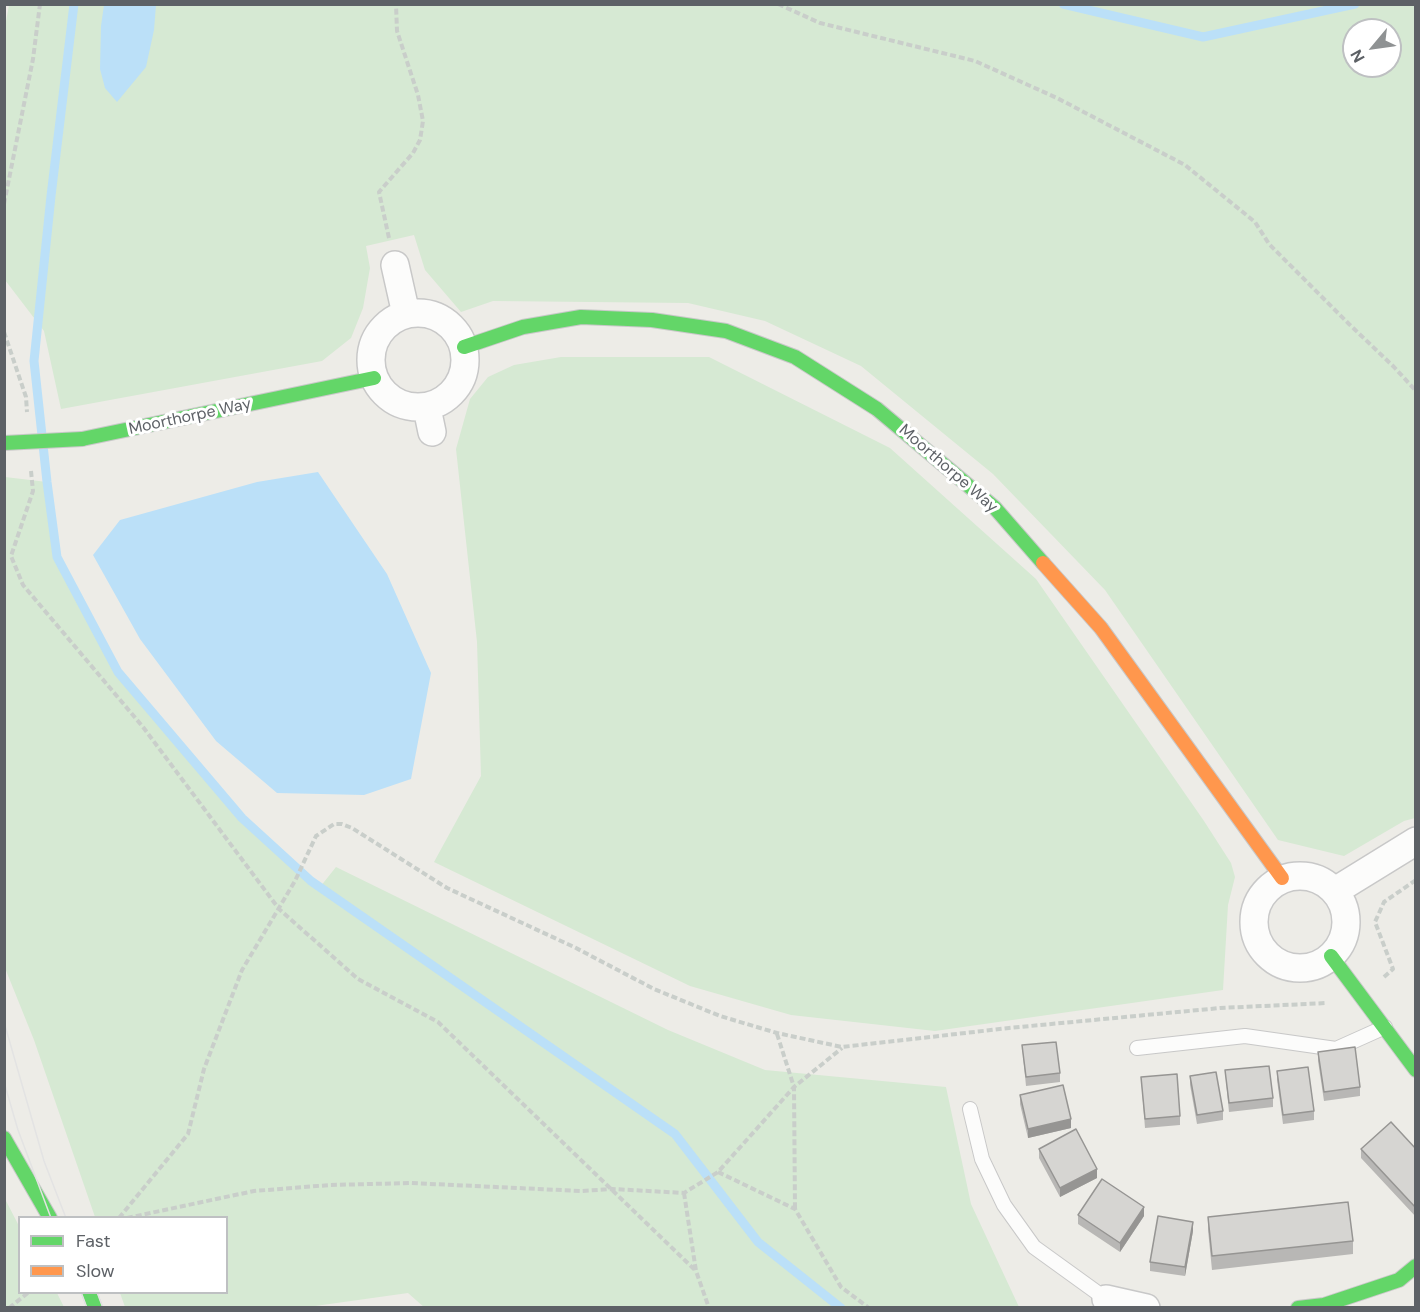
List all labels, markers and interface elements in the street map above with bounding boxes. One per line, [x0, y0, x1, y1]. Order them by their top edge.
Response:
north arrow [1342, 18, 1402, 78]
text: N [1346, 46, 1370, 66]
street label: Moorthorpe Way [127, 395, 253, 439]
street label: Moorthorpe Way [895, 421, 1001, 517]
legend [18, 1216, 228, 1294]
text: Fast [76, 1229, 111, 1253]
text: Slow [76, 1259, 115, 1283]

